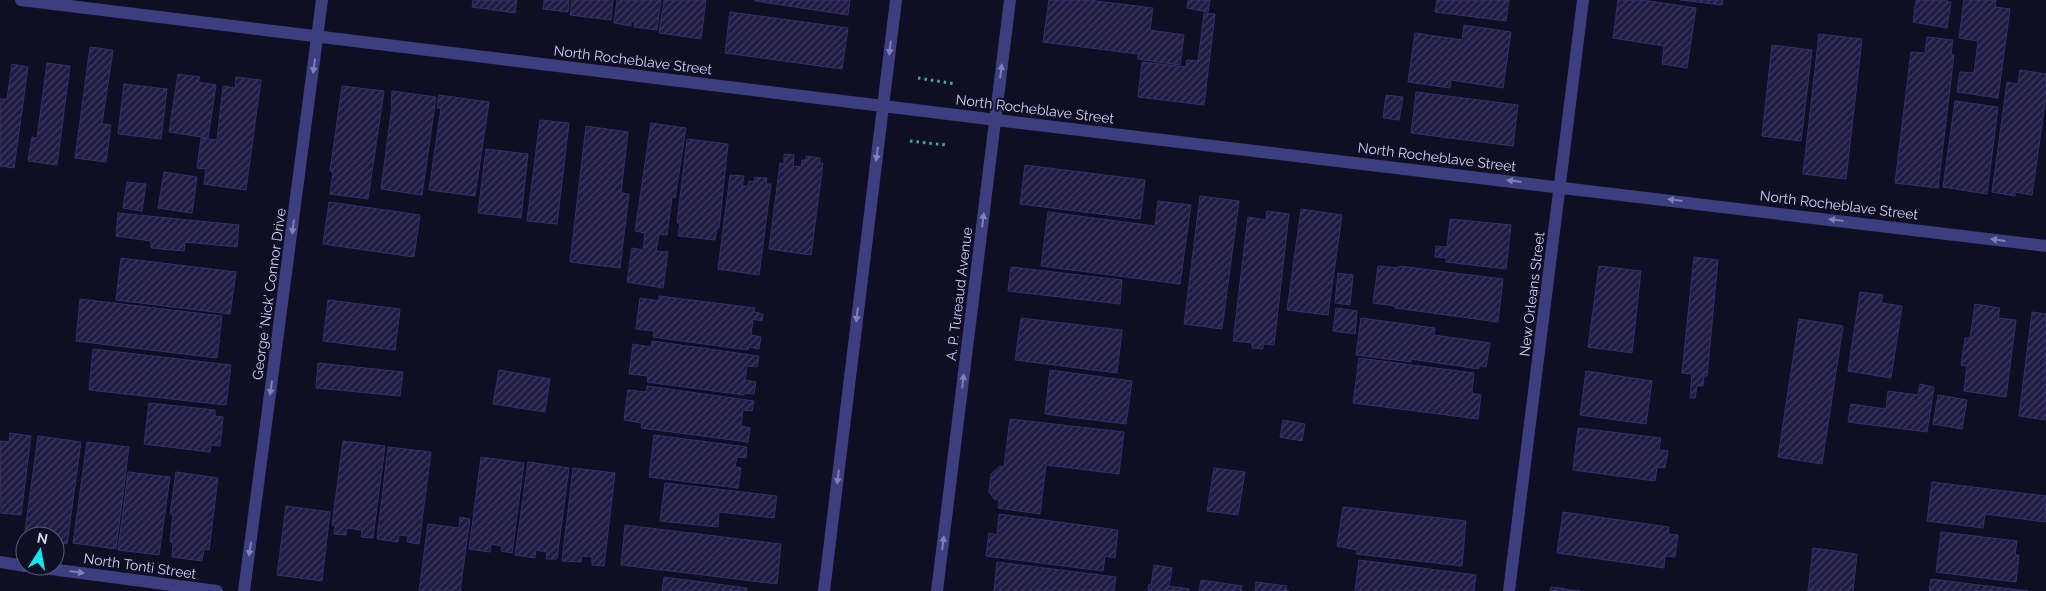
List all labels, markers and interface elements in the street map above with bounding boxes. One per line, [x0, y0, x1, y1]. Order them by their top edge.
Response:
one-way arrow [886, 41, 894, 57]
street label: North Rocheblave Street [553, 42, 713, 78]
one-way arrow [310, 58, 318, 74]
one-way arrow [997, 63, 1005, 79]
street label: North Rocheblave Street [955, 91, 1115, 127]
street label: North Rocheblave Street [1357, 139, 1517, 175]
one-way arrow [873, 146, 881, 162]
one-way arrow [1505, 177, 1521, 185]
street label: North Rocheblave Street [1759, 187, 1919, 223]
one-way arrow [1667, 196, 1683, 204]
street label: George 'Nick' Connor Drive [249, 207, 289, 381]
one-way arrow [979, 212, 987, 228]
one-way arrow [1828, 216, 1844, 224]
one-way arrow [289, 219, 297, 235]
street label: A. P. Tureaud Avenue [943, 226, 975, 362]
street label: New Orleans Street [1516, 230, 1548, 357]
one-way arrow [1989, 236, 2005, 244]
one-way arrow [853, 308, 861, 324]
one-way arrow [959, 373, 967, 389]
one-way arrow [267, 380, 275, 396]
one-way arrow [834, 469, 842, 485]
north arrow [15, 526, 65, 576]
text: N [36, 529, 49, 547]
one-way arrow [939, 534, 947, 550]
one-way arrow [246, 541, 254, 557]
street label: North Tonti Street [83, 550, 198, 582]
one-way arrow [69, 569, 85, 577]

